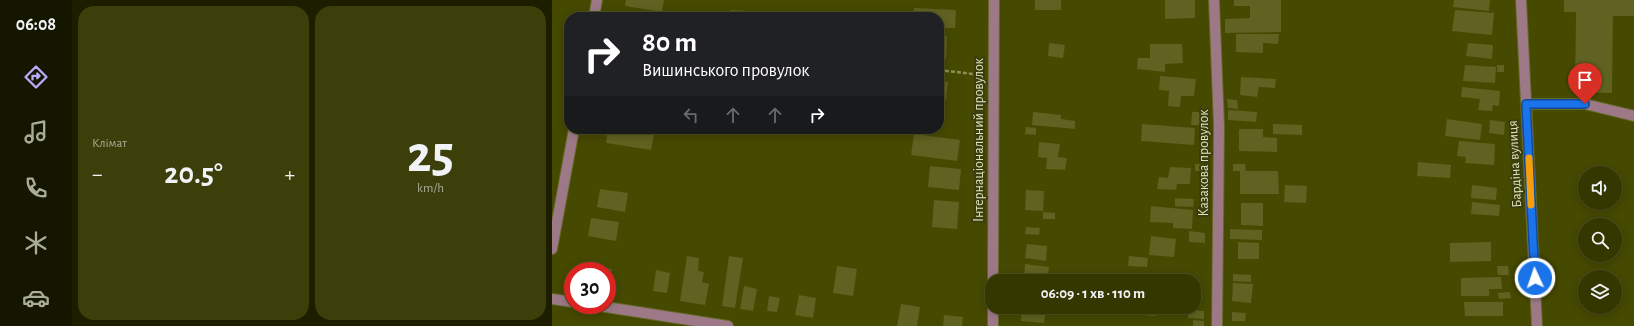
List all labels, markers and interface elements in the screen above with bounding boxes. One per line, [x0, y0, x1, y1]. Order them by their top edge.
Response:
text: 06:08 [16, 16, 56, 34]
icon: right [576, 28, 628, 80]
text: 80 m [642, 29, 697, 57]
street label: Інтернаціональний провулок [972, 57, 986, 222]
text: Вишинського провулок [642, 62, 809, 80]
icon: directions [22, 63, 50, 91]
pin [1568, 63, 1602, 104]
icon: arrive [1574, 69, 1596, 91]
icon: left [680, 104, 702, 126]
icon: ahead [722, 104, 744, 126]
icon: ahead [764, 104, 786, 126]
icon: right [806, 104, 828, 126]
street label: Казакова провулок [1197, 109, 1211, 217]
icon: music [22, 118, 50, 146]
street label: Бардіна вулиця [1506, 120, 1524, 208]
text: 25 [407, 129, 454, 181]
text: Клімат [92, 137, 127, 150]
text: 20.5° [164, 159, 223, 189]
text: − [92, 163, 103, 185]
text: + [284, 163, 295, 185]
map controls [1578, 166, 1622, 314]
button: sound [1578, 166, 1622, 210]
icon: phone [22, 174, 50, 202]
text: km/h [417, 182, 444, 195]
button: search [1578, 218, 1622, 262]
icon: climate [22, 229, 50, 257]
position arrow [1514, 257, 1556, 299]
speed limit sign: 30 [564, 262, 616, 314]
button: layers [1578, 270, 1622, 314]
icon: car [22, 284, 50, 312]
text: 06:09 · 1 хв · 110 m [1041, 286, 1145, 301]

